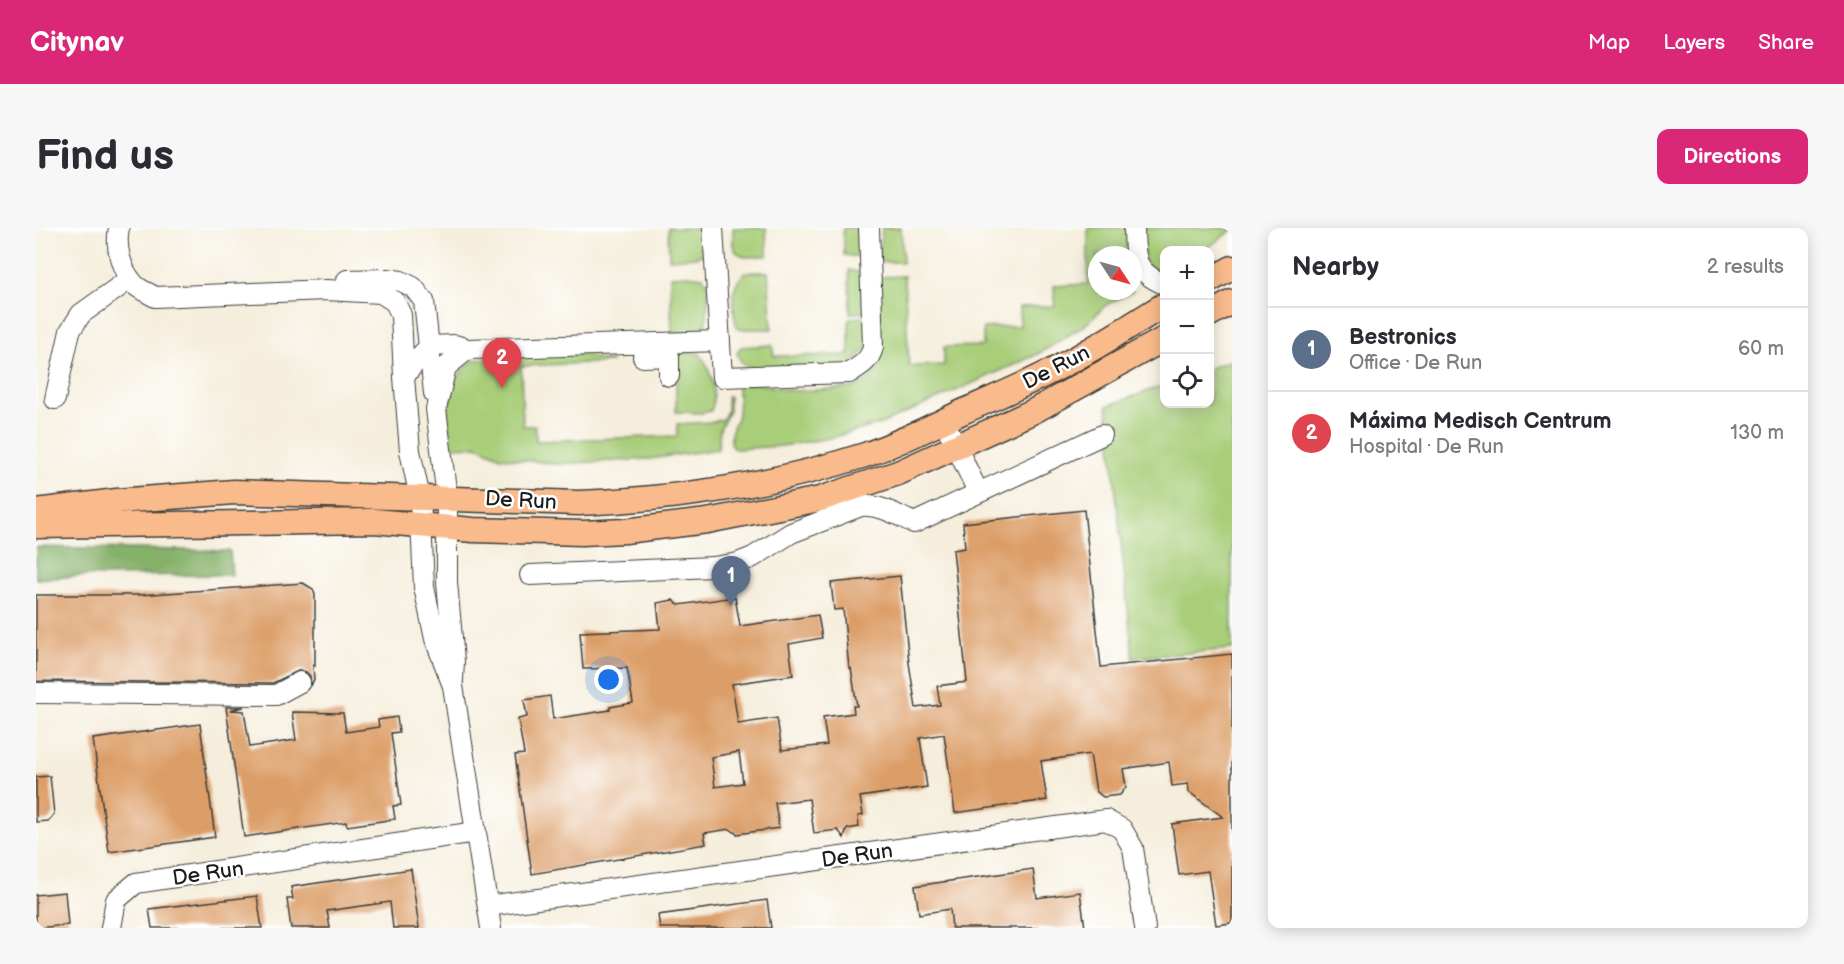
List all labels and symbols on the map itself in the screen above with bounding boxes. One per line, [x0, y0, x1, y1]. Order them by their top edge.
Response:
north arrow [1088, 246, 1142, 300]
pin: 2 [482, 338, 522, 388]
street label: De Run [1019, 340, 1094, 395]
street label: De Run [485, 486, 557, 515]
pin: 1 [712, 556, 750, 606]
your location [594, 665, 623, 694]
street label: De Run [820, 838, 894, 873]
street label: De Run [171, 856, 245, 891]

